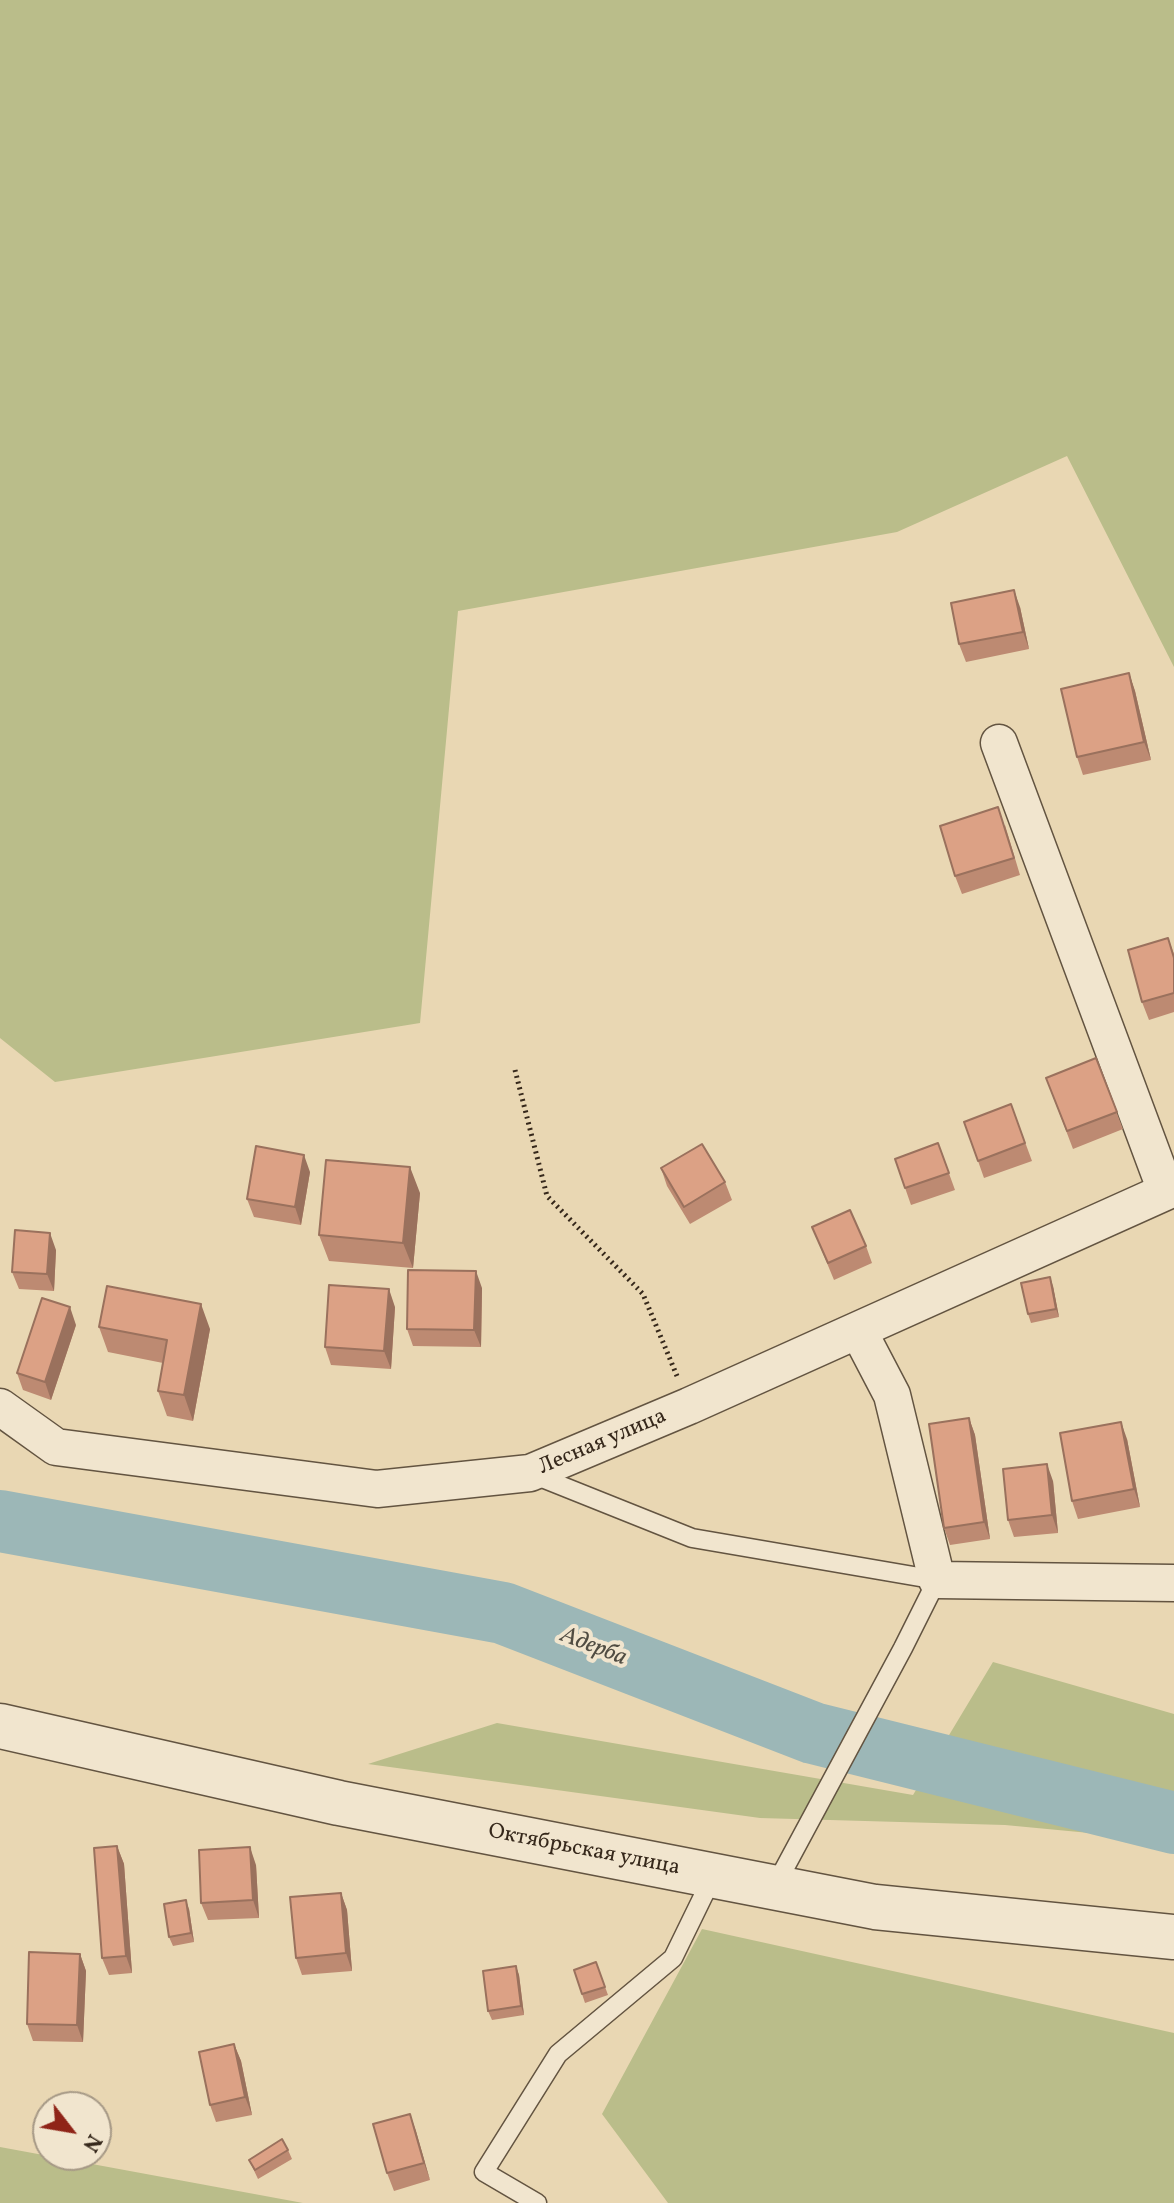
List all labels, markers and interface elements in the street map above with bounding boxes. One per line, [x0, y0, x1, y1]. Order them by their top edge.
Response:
street label: Лесная улица [535, 1404, 671, 1482]
water label: Адерба [556, 1622, 630, 1674]
street label: Октябрьская улица [486, 1819, 682, 1883]
north arrow [32, 2091, 112, 2171]
text: N [74, 2128, 109, 2157]

